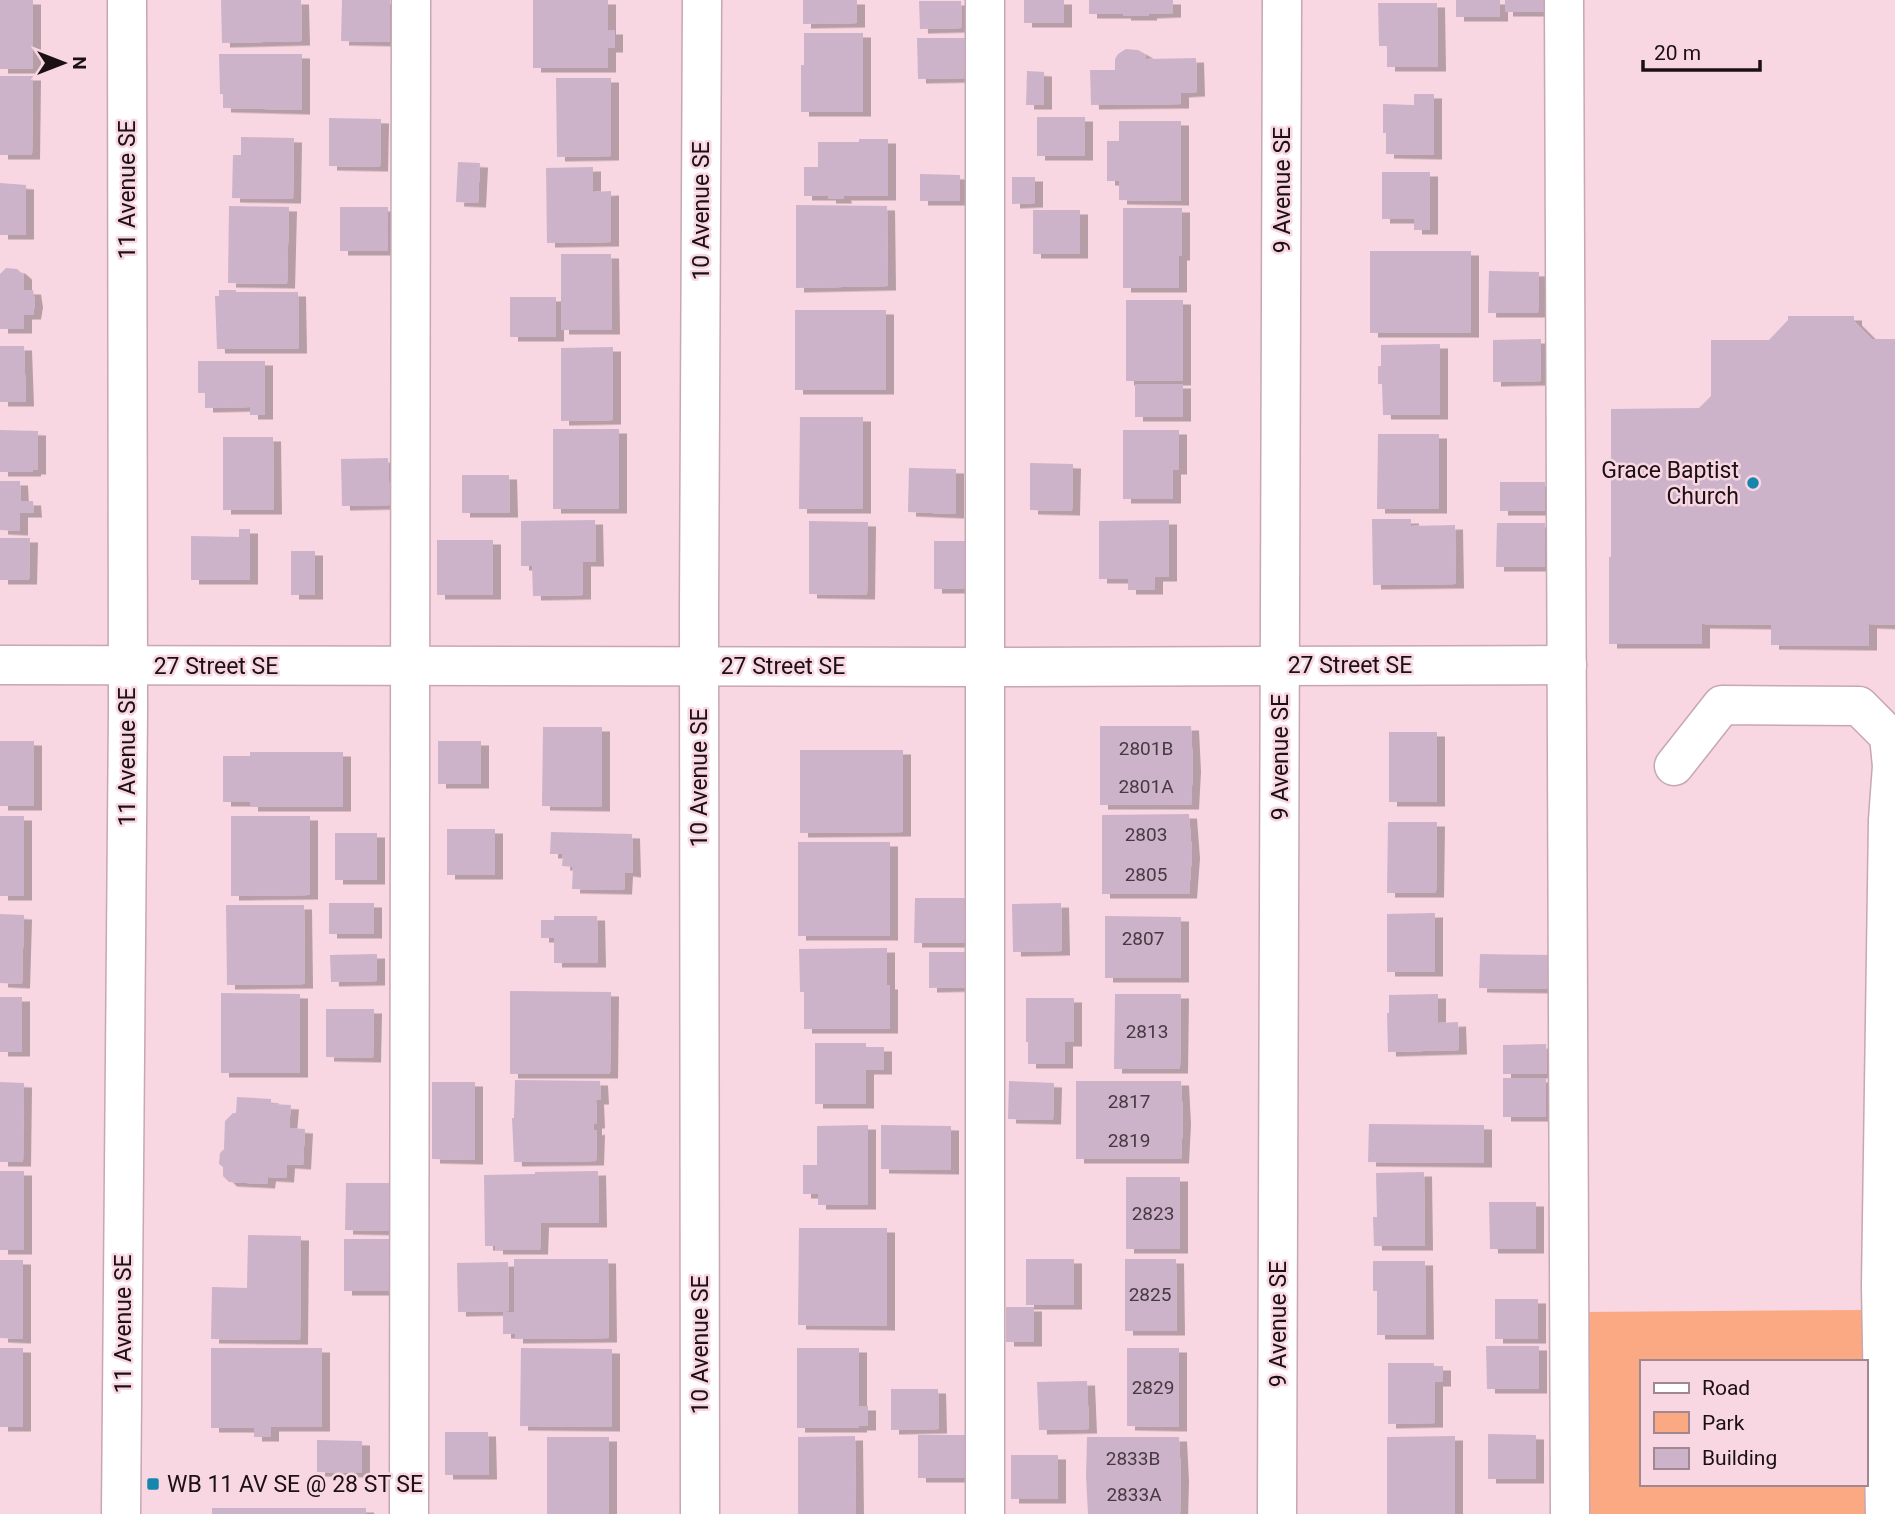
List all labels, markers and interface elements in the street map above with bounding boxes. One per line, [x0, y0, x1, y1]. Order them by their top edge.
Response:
north arrow [28, 28, 98, 98]
scale bar [1643, 28, 1760, 72]
text: 20 m [1654, 41, 1701, 65]
text: N [68, 56, 91, 70]
street label: 11 Avenue SE [114, 120, 141, 260]
street label: 9 Avenue SE [1269, 127, 1296, 253]
street label: 10 Avenue SE [688, 141, 715, 281]
place label: Grace Baptist Church [1601, 457, 1739, 510]
marker: Grace Baptist Church [1745, 475, 1761, 491]
street label: 27 Street SE [1288, 652, 1412, 679]
street label: 27 Street SE [154, 653, 278, 680]
street label: 27 Street SE [721, 653, 845, 680]
street label: 11 Avenue SE [114, 687, 141, 827]
street label: 9 Avenue SE [1267, 694, 1294, 820]
street label: 10 Avenue SE [686, 708, 713, 848]
house number: 2801B [1119, 737, 1173, 760]
house number: 2801A [1118, 775, 1174, 798]
house number: 2803 [1125, 823, 1167, 846]
house number: 2805 [1125, 863, 1167, 886]
house number: 2807 [1122, 927, 1164, 950]
house number: 2813 [1126, 1020, 1168, 1043]
house number: 2817 [1108, 1090, 1150, 1113]
house number: 2819 [1108, 1129, 1150, 1152]
house number: 2823 [1132, 1202, 1174, 1225]
street label: 11 Avenue SE [110, 1254, 137, 1394]
street label: 9 Avenue SE [1265, 1261, 1292, 1387]
street label: 10 Avenue SE [687, 1275, 714, 1415]
house number: 2825 [1129, 1283, 1171, 1306]
legend [1640, 1360, 1867, 1486]
house number: 2829 [1132, 1376, 1174, 1399]
text: Road [1702, 1376, 1750, 1400]
text: Park [1702, 1411, 1745, 1435]
text: Building [1702, 1446, 1777, 1470]
house number: 2833B [1106, 1447, 1160, 1470]
place label: WB 11 AV SE @ 28 ST SE [167, 1471, 423, 1498]
marker: WB 11 AV SE @ 28 ST SE [145, 1476, 161, 1492]
house number: 2833A [1106, 1483, 1162, 1506]

